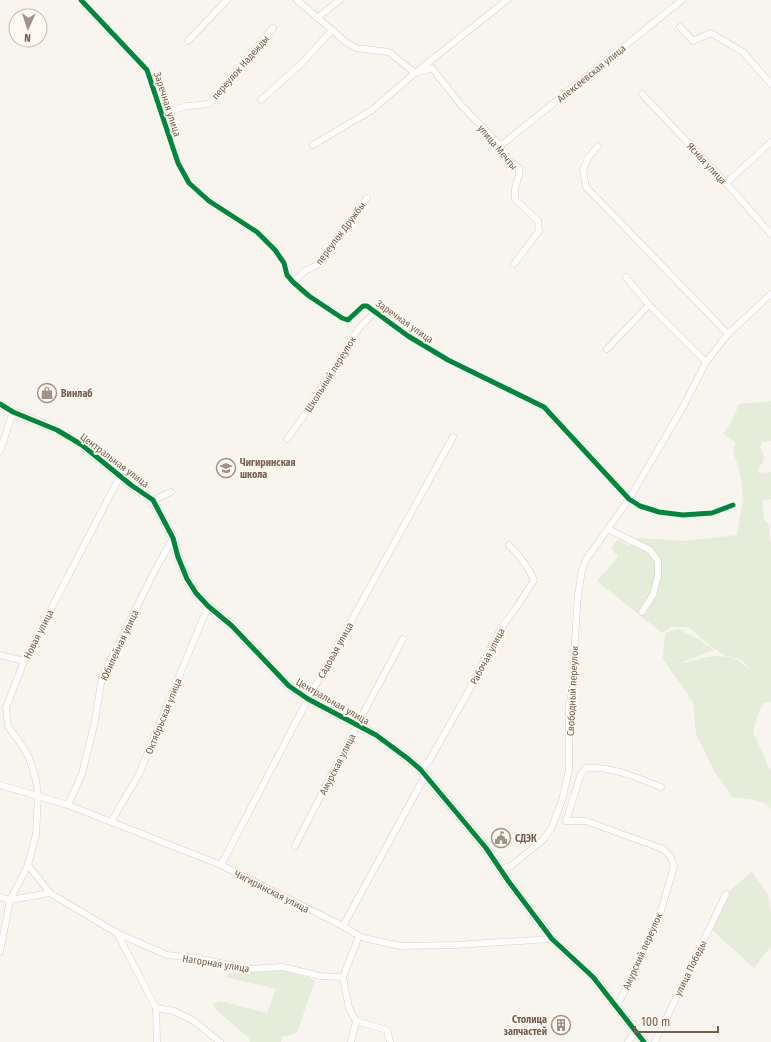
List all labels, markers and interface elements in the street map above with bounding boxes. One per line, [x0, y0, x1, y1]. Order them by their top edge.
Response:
north arrow [8, 8, 48, 48]
text: N [24, 31, 31, 44]
street label: переулок Надежды [210, 33, 272, 102]
street label: Алексеевская улица [555, 42, 629, 105]
street label: Заречная улица [151, 70, 183, 138]
street label: улица Мечты [475, 123, 520, 173]
street label: Ясная улица [684, 140, 729, 187]
street label: переулок Дружбы [313, 200, 368, 267]
street label: Заречная улица [373, 298, 436, 346]
street label: Школьный переулок [303, 334, 359, 415]
shop icon: Винлаб [36, 382, 58, 404]
place label: Винлаб [61, 388, 93, 400]
street label: Центральная улица [78, 431, 151, 491]
school or university icon: Чигиринская школа [215, 457, 237, 479]
place label: Чигиринская школа [240, 457, 296, 481]
street label: Новая улица [21, 608, 56, 661]
street label: Юбилейная улица [98, 608, 142, 683]
street label: Садовая улица [316, 620, 356, 681]
street label: Рабочая улица [468, 626, 508, 687]
street label: Свободный переулок [565, 645, 581, 736]
street label: Октябрьская улица [143, 676, 185, 756]
street label: Центральная улица [294, 676, 371, 728]
street label: Амурская улица [317, 732, 359, 797]
public building icon: СДЭК [490, 827, 512, 849]
place label: СДЭК [515, 833, 537, 845]
street label: Чигиринская улица [232, 868, 311, 916]
street label: Амурский переулок [621, 911, 665, 992]
street label: улица Победы [672, 939, 710, 998]
street label: Нагорная улица [181, 953, 250, 975]
scale bar [635, 1008, 718, 1034]
place label: Столица запчастей [504, 1014, 547, 1038]
building icon: Столица запчастей [550, 1014, 572, 1036]
text: 100 m [641, 1015, 670, 1029]

